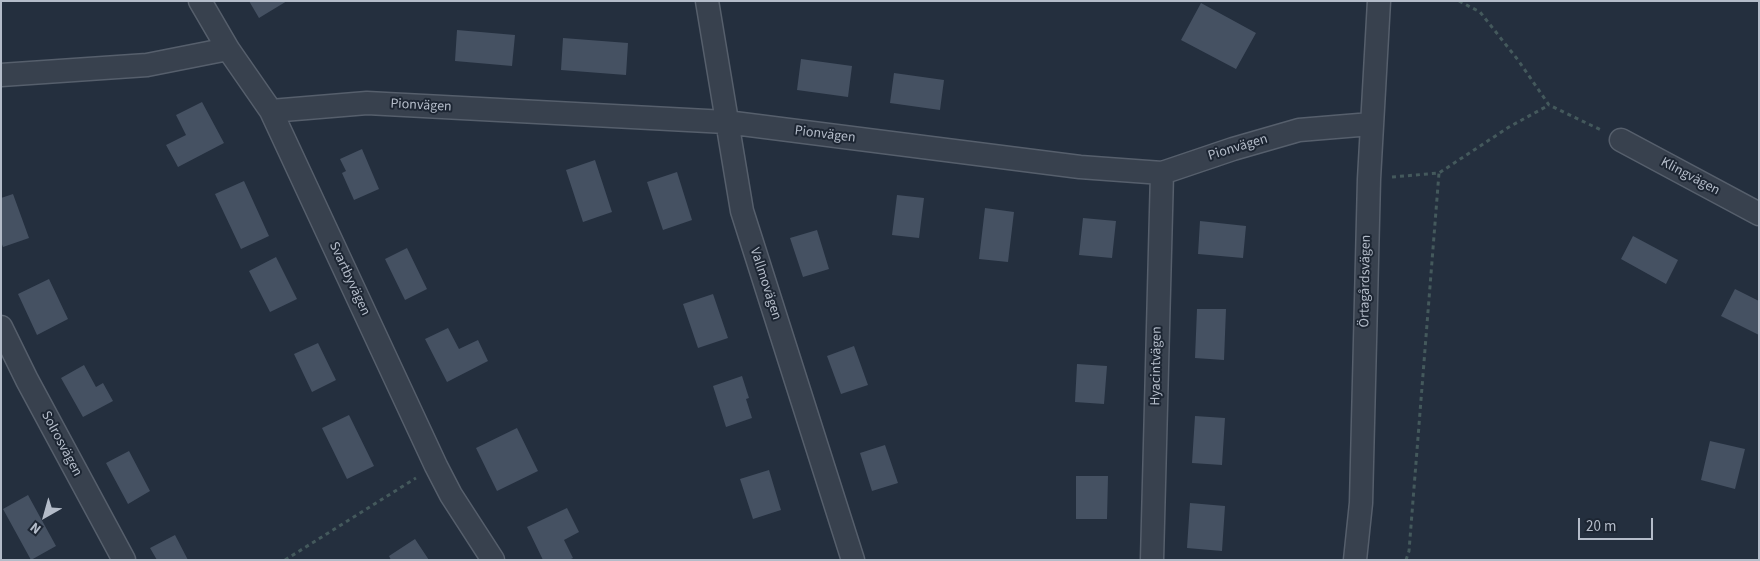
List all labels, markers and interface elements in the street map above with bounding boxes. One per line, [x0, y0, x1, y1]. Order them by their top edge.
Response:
street label: Pionvägen [390, 96, 452, 116]
street label: Pionvägen [794, 123, 856, 147]
street label: Pionvägen [1206, 131, 1270, 165]
street label: Klingvägen [1658, 154, 1722, 200]
street label: Örtagårdsvägen [1357, 235, 1375, 327]
street label: Svartbyvägen [325, 239, 373, 319]
street label: Vallmovägen [745, 246, 785, 322]
street label: Hyacintvägen [1148, 326, 1166, 406]
street label: Solrosvägen [37, 408, 85, 480]
north arrow [20, 491, 70, 541]
scale bar [1580, 508, 1655, 540]
text: 20 m [1586, 516, 1616, 537]
text: N [26, 517, 46, 539]

